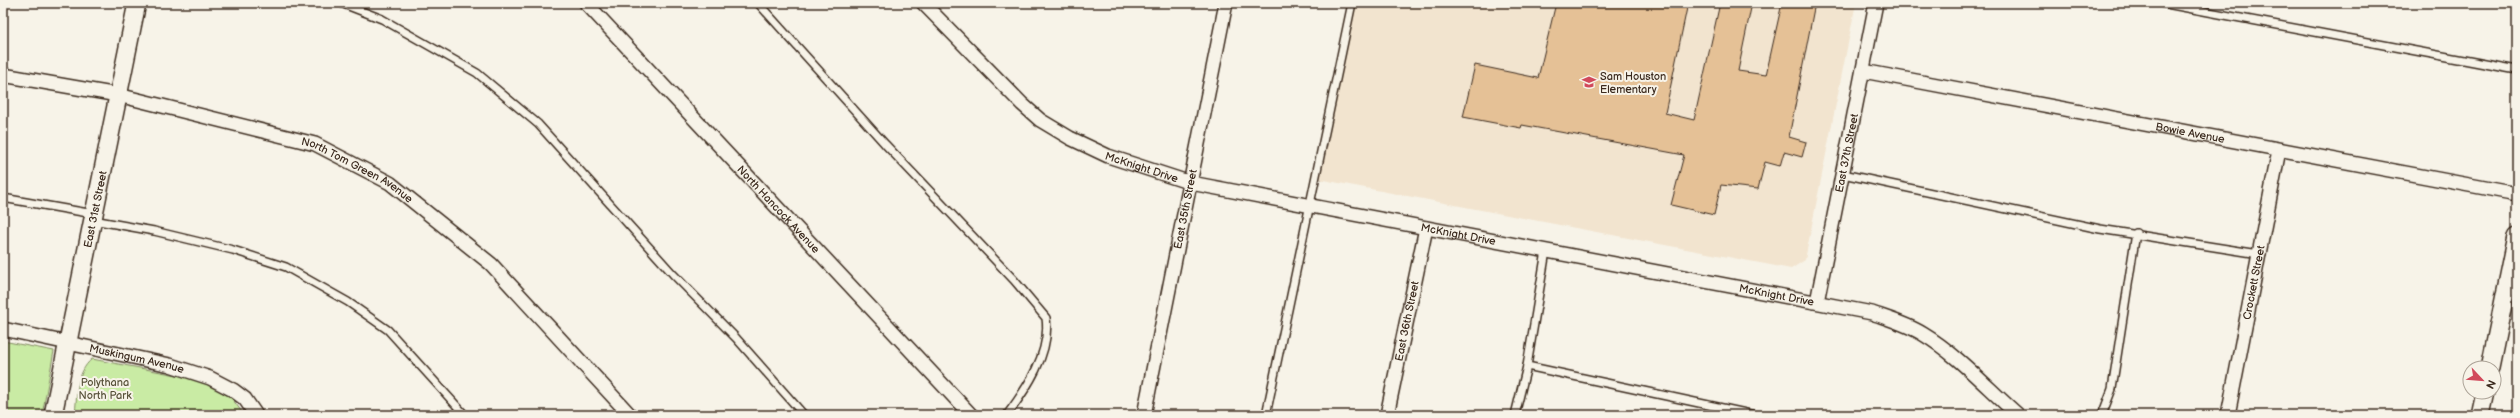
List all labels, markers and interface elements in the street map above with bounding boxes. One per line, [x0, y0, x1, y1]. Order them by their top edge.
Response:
place label: Sam Houston Elementary [1600, 70, 1666, 96]
school or university icon: Sam Houston Elementary [1581, 74, 1597, 90]
street label: East 37th Street [1832, 112, 1861, 193]
street label: Bowie Avenue [2155, 120, 2226, 146]
street label: North Tom Green Avenue [300, 134, 416, 206]
street label: McKnight Drive [1104, 149, 1180, 185]
street label: North Hancock Avenue [735, 163, 823, 256]
street label: East 35th Street [1171, 168, 1199, 250]
street label: East 31st Street [81, 169, 109, 249]
street label: McKnight Drive [1420, 221, 1497, 248]
street label: Crockett Street [2240, 244, 2267, 321]
street label: East 36th Street [1392, 279, 1421, 362]
street label: McKnight Drive [1738, 281, 1816, 308]
street label: Muskingum Avenue [88, 341, 186, 376]
north arrow [2462, 360, 2502, 400]
park label: Polythana North Park [78, 376, 132, 402]
text: N [2483, 378, 2498, 391]

